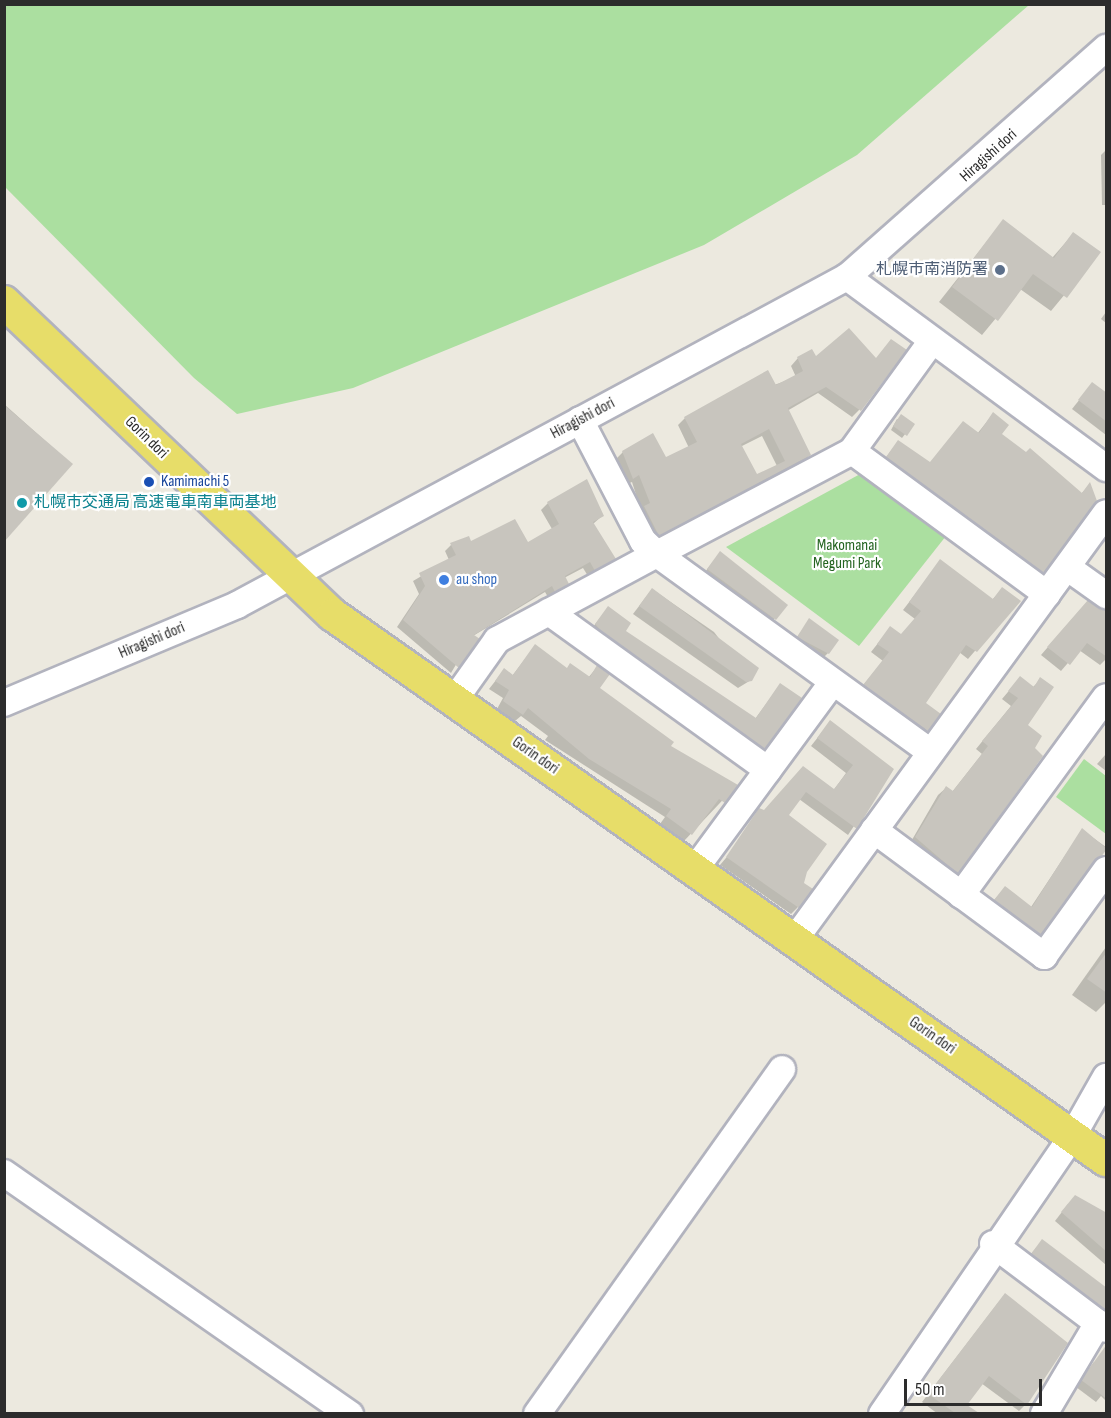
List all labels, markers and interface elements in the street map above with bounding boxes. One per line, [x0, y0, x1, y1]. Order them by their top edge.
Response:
street label: Hiragishi dori [957, 125, 1021, 187]
place label: 札幌市南消防署 [876, 260, 988, 280]
marker: 札幌市南消防署 [993, 263, 1007, 277]
street label: Hiragishi dori [548, 394, 618, 444]
street label: Gorin dori [120, 413, 172, 463]
place label: Kamimachi 5 [161, 472, 229, 492]
marker: Kamimachi 5 [142, 475, 156, 489]
place label: 札幌市交通局 高速電車南車両基地 [34, 493, 277, 513]
marker: 札幌市交通局 高速電車南車両基地 [15, 496, 29, 510]
park label: Makomanai Megumi Park [813, 536, 881, 574]
place label: au shop [456, 570, 497, 590]
marker: au shop [437, 573, 451, 587]
street label: Hiragishi dori [116, 618, 188, 664]
street label: Gorin dori [508, 733, 562, 779]
street label: Gorin dori [905, 1013, 959, 1059]
scale bar [907, 1367, 1045, 1405]
text: 50 m [915, 1379, 945, 1400]

